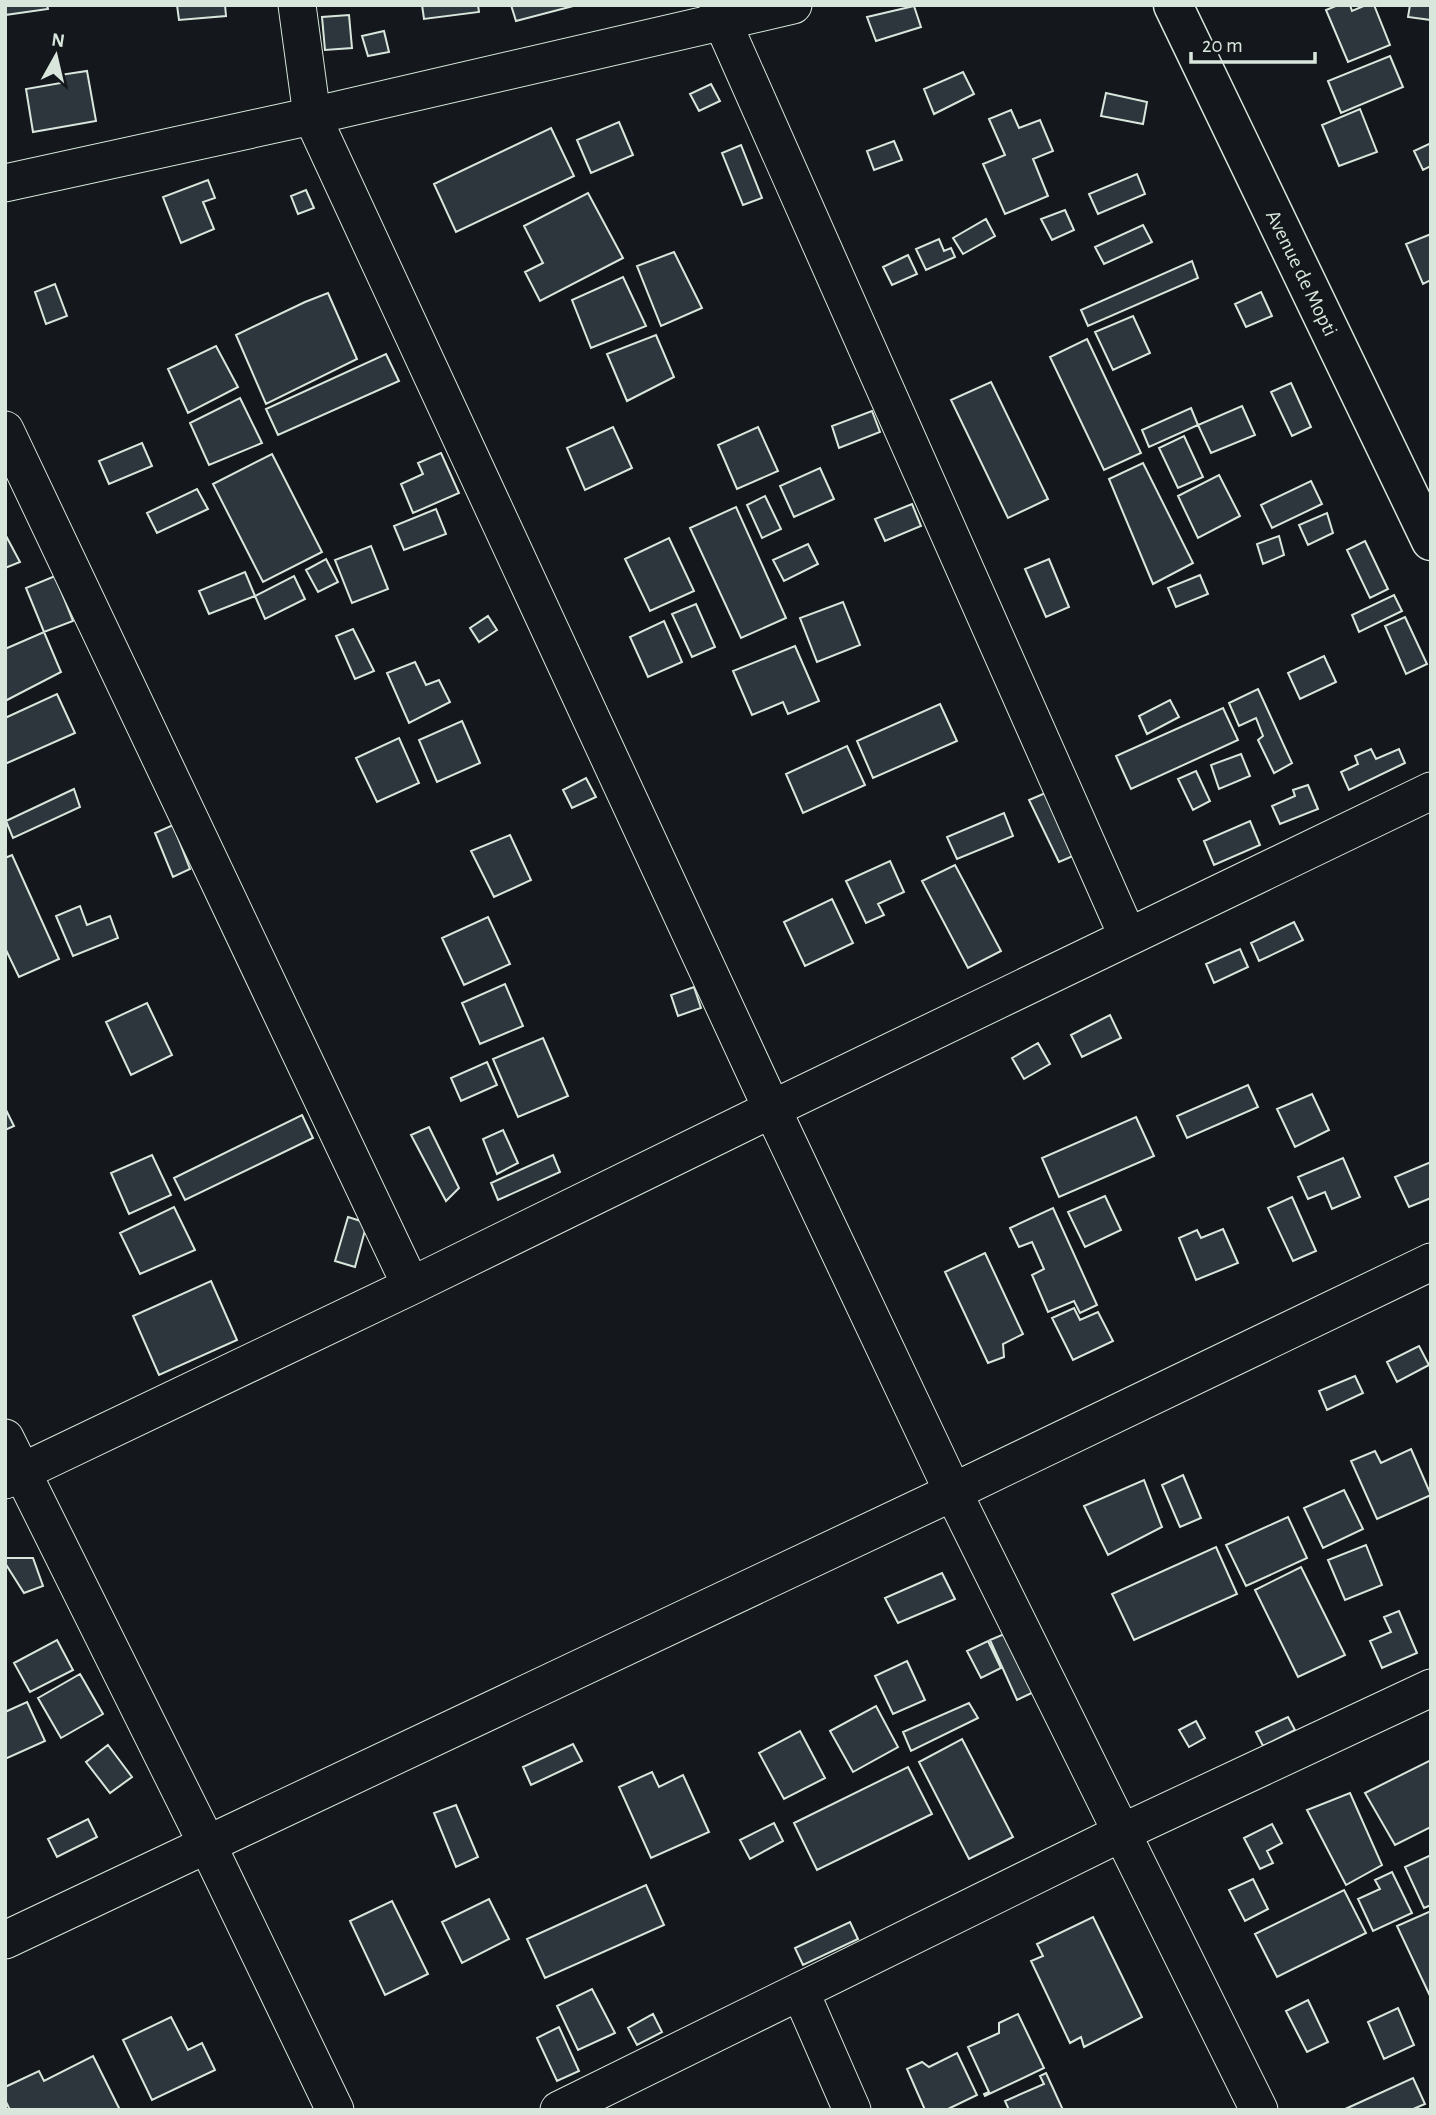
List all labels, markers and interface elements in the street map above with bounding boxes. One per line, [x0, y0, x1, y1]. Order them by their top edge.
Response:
north arrow [21, 21, 91, 91]
scale bar [1191, 21, 1315, 65]
text: N [50, 30, 66, 51]
text: 20 m [1202, 35, 1243, 56]
street label: Avenue de Mopti [1262, 207, 1341, 340]

